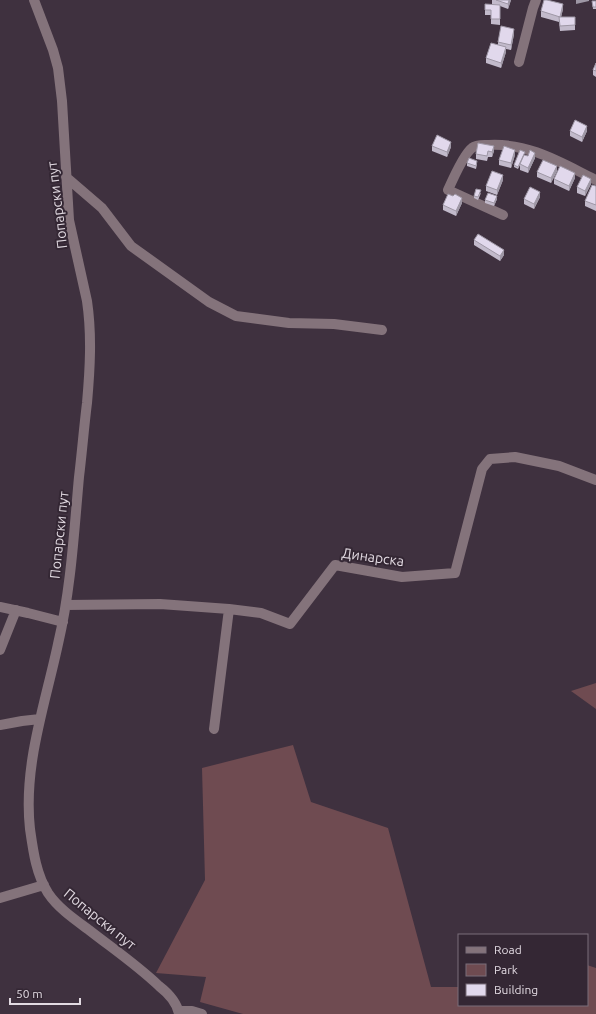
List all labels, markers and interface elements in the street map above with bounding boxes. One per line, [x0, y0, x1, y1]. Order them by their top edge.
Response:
street label: Попарски пут [44, 160, 70, 250]
street label: Попарски пут [46, 491, 72, 579]
street label: Динарска [341, 545, 405, 569]
street label: Попарски пут [61, 885, 139, 953]
legend [458, 934, 588, 1006]
text: Road [494, 943, 522, 956]
text: Park [494, 963, 518, 976]
scale bar [10, 980, 80, 1006]
text: Building [494, 983, 538, 996]
text: 50 m [16, 987, 43, 1000]

